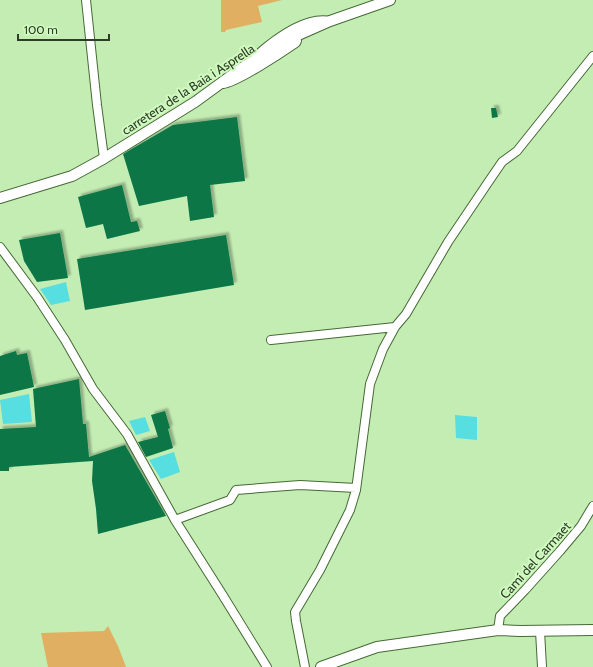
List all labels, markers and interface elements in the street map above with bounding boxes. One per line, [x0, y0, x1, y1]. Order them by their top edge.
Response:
scale bar [18, 16, 109, 42]
text: 100 m [24, 22, 58, 37]
street label: carretera de la Baia i Asprella [119, 40, 258, 138]
street label: Camí del Carmaet [496, 518, 574, 602]

